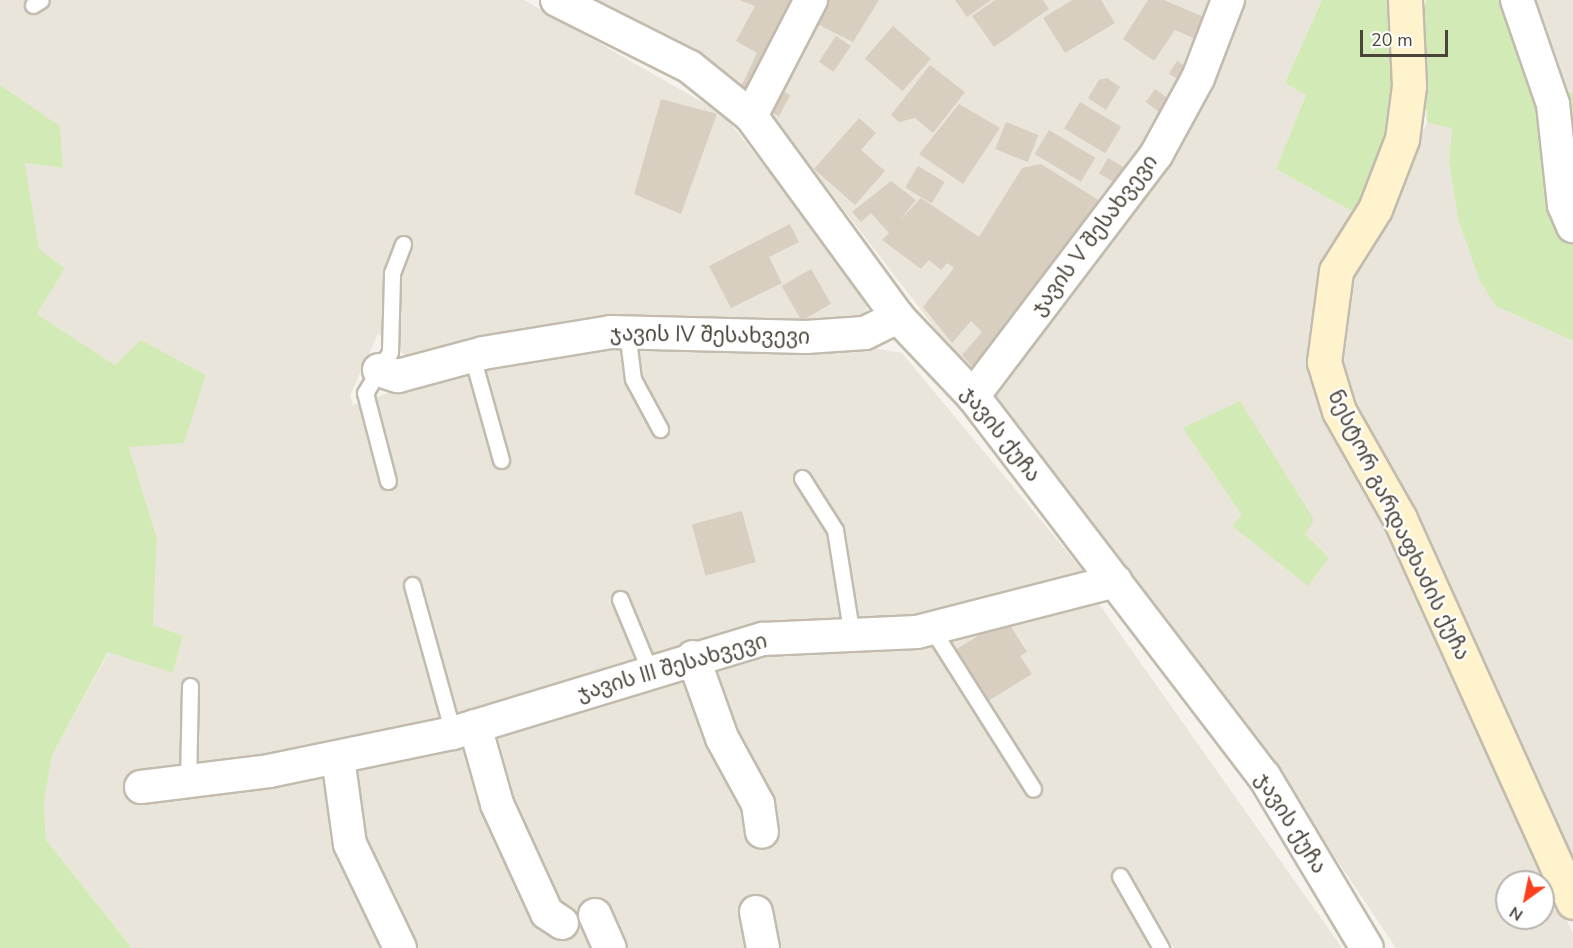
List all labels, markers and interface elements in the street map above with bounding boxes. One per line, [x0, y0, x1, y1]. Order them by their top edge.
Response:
scale bar [1363, 18, 1452, 56]
text: 20 m [1371, 28, 1413, 52]
street label: ჯავის V შესახვევი [1025, 150, 1163, 320]
street label: ჯავის IV შესახვევი [610, 321, 810, 349]
street label: ჯავის ქუჩა [956, 381, 1046, 487]
street label: ნესტორ გარდაფხაძის ქუჩა [1323, 386, 1475, 664]
street label: ჯავის III შესახვევი [574, 628, 770, 706]
street label: ჯავის ქუჩა [1250, 768, 1332, 878]
north arrow [1495, 870, 1555, 930]
text: N [1505, 901, 1527, 926]

